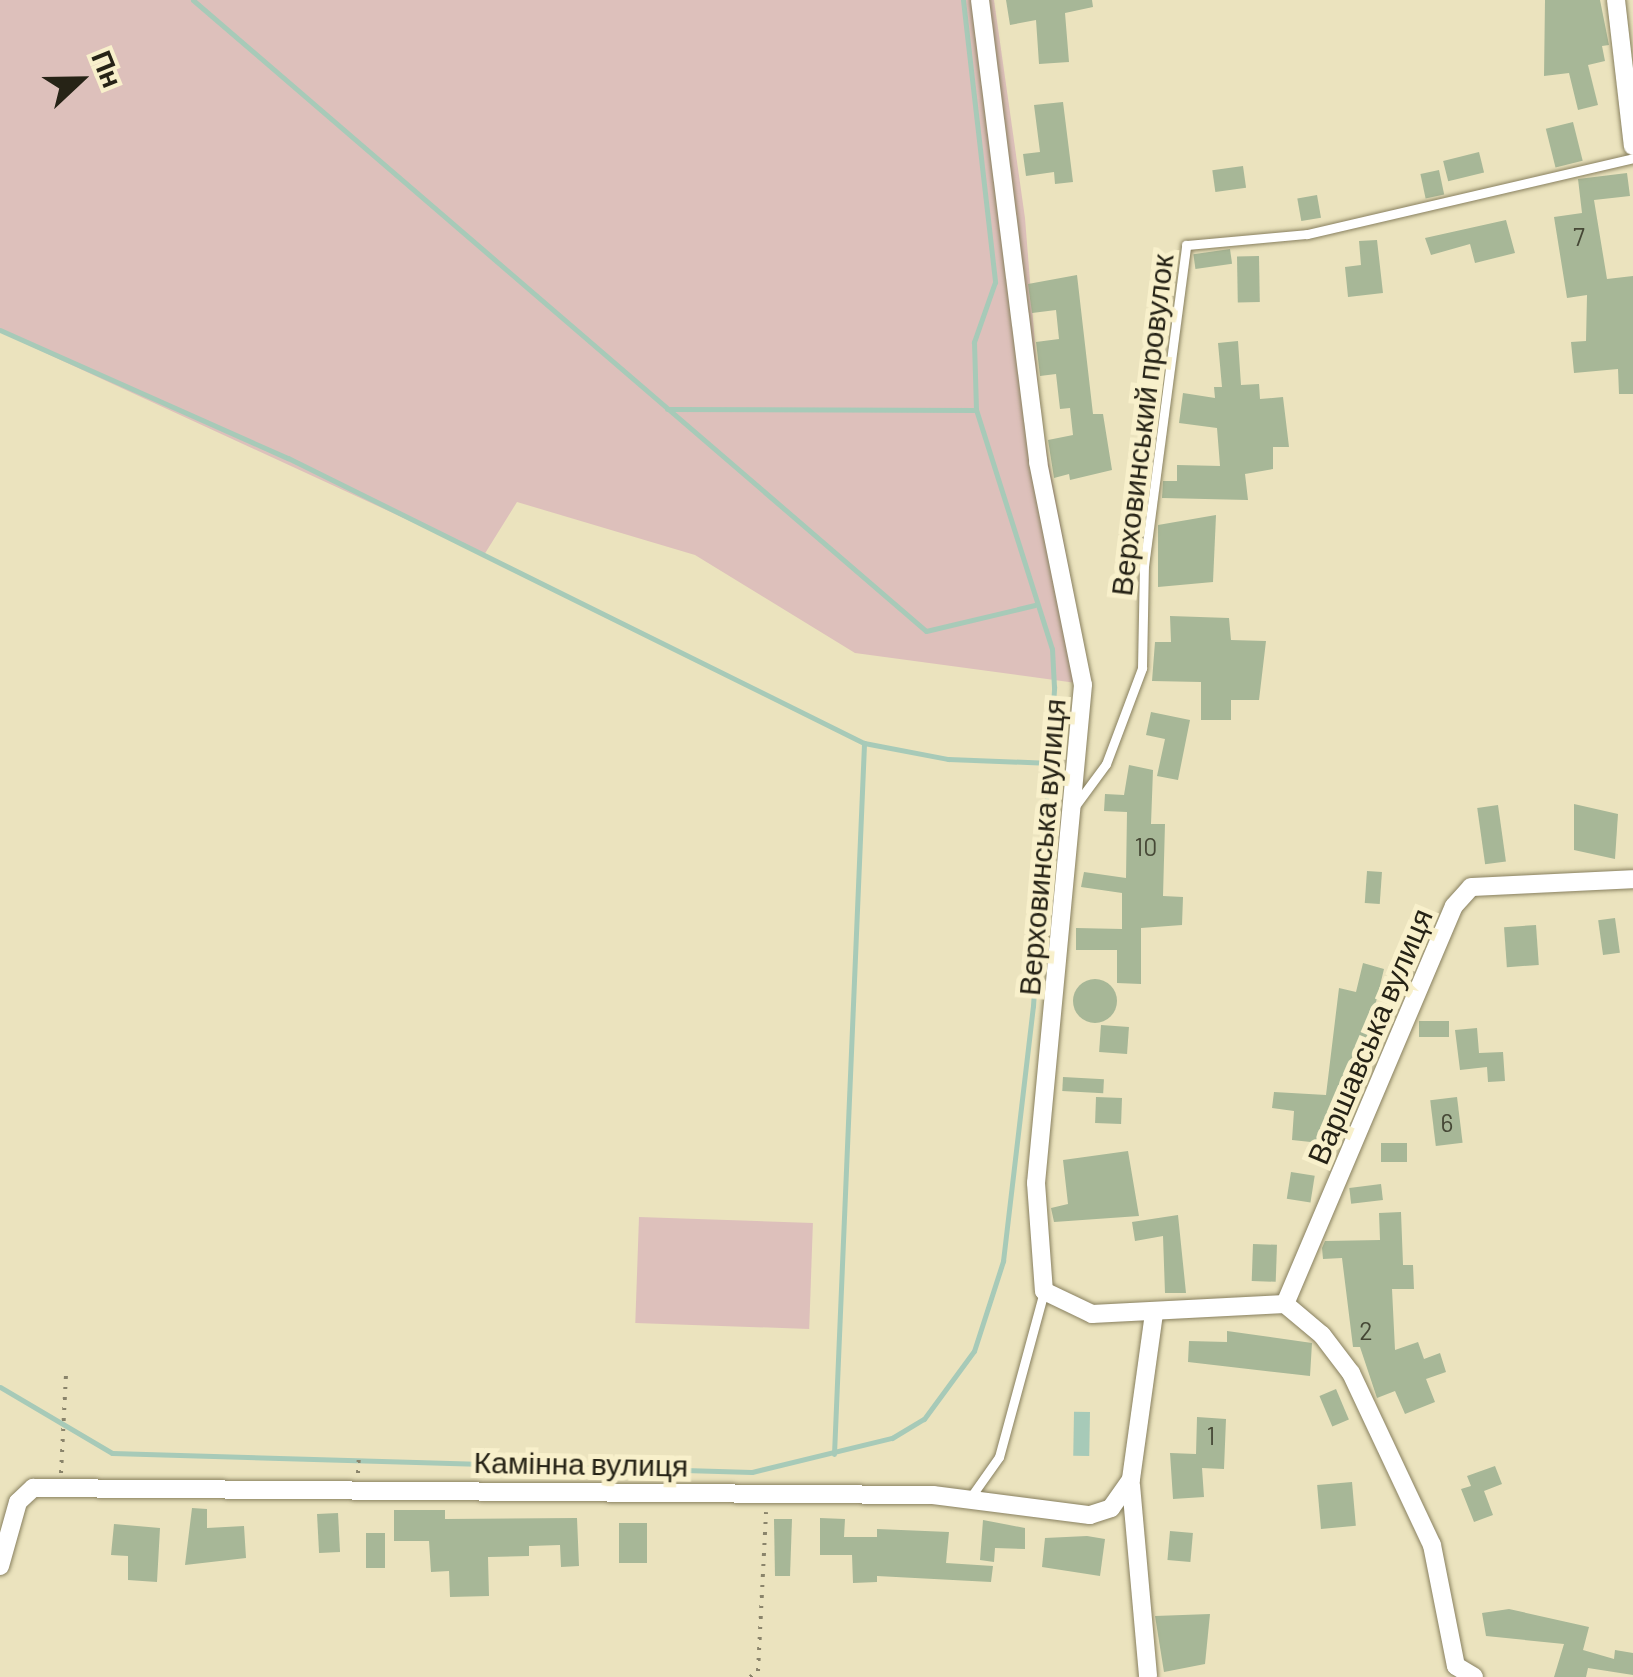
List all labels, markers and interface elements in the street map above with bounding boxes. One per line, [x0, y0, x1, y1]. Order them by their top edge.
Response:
north arrow [30, 30, 130, 130]
text: Пн [85, 45, 131, 92]
house number: 7 [1573, 221, 1585, 251]
street label: Верховинський провулок [1102, 252, 1180, 598]
street label: Верховинська вулиця [1010, 697, 1072, 997]
house number: 10 [1135, 831, 1157, 861]
street label: Варшавська вулиця [1299, 903, 1439, 1169]
house number: 6 [1441, 1107, 1453, 1137]
house number: 2 [1359, 1315, 1373, 1345]
house number: 1 [1207, 1420, 1215, 1450]
street label: Камінна вулиця [473, 1443, 689, 1483]

